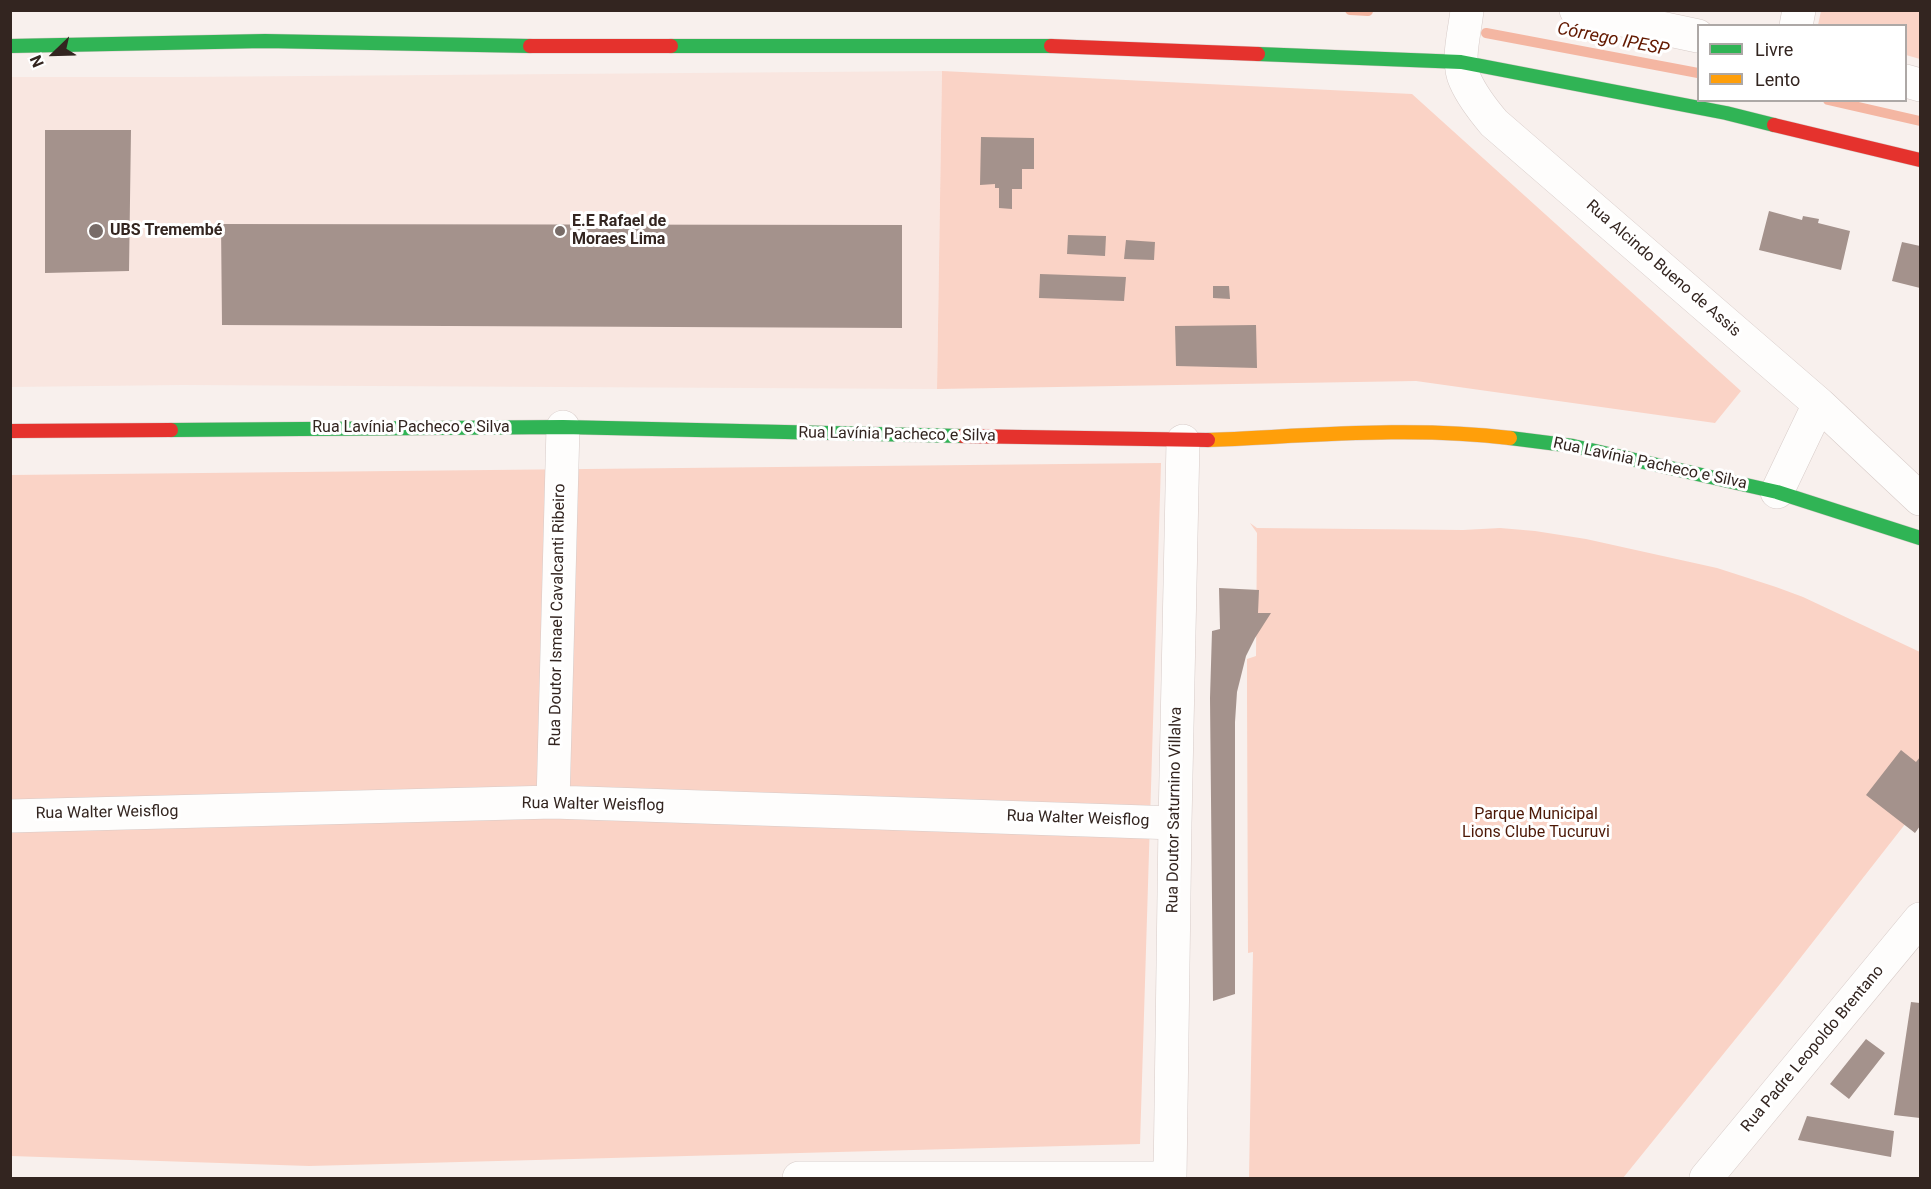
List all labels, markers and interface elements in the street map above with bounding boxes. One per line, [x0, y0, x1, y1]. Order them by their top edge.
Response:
water label: Córrego IPESP [1555, 19, 1671, 61]
north arrow [24, 24, 84, 84]
legend [1697, 24, 1907, 102]
text: Livre [1755, 39, 1793, 60]
text: N [26, 52, 48, 70]
text: Lento [1755, 69, 1800, 90]
street label: Rua Alcindo Bueno de Assis [1582, 197, 1744, 341]
place label: E.E Rafael de Moraes Lima [572, 212, 666, 250]
place label: UBS Tremembé [110, 221, 222, 241]
marker: UBS Tremembé [87, 222, 105, 240]
marker: E.E Rafael de Moraes Lima [553, 224, 567, 238]
street label: Rua Lavínia Pacheco e Silva [312, 418, 510, 438]
street label: Rua Lavínia Pacheco e Silva [798, 424, 996, 446]
street label: Rua Lavínia Pacheco e Silva [1551, 434, 1749, 494]
street label: Rua Doutor Ismael Cavalcanti Ribeiro [546, 483, 570, 747]
street label: Rua Doutor Saturnino Villalva [1164, 707, 1186, 913]
street label: Rua Walter Weisflog [521, 794, 665, 816]
street label: Rua Walter Weisflog [35, 802, 179, 824]
park label: Parque Municipal Lions Clube Tucuruvi [1462, 805, 1610, 843]
street label: Rua Walter Weisflog [1006, 807, 1150, 831]
street label: Rua Padre Leopoldo Brentano [1738, 962, 1888, 1136]

